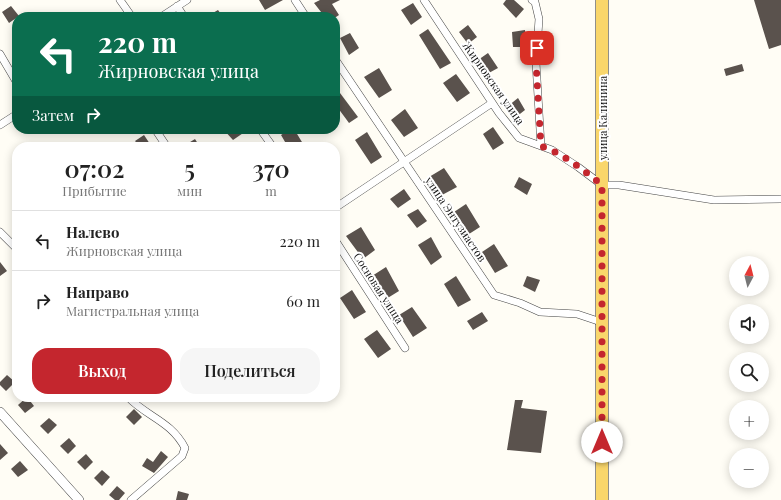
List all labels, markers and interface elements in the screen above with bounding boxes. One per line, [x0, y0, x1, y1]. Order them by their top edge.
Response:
text: 220 m [98, 23, 177, 60]
icon: left [32, 28, 84, 80]
pin [520, 31, 554, 65]
icon: arrive [526, 37, 548, 59]
street label: Жирновская улица [460, 38, 529, 128]
text: Жирновская улица [98, 59, 259, 83]
street label: улица Калинина [595, 75, 610, 161]
icon: right [82, 104, 104, 126]
text: Затем [32, 105, 74, 125]
text: 07:02 [65, 152, 124, 184]
text: 5 [184, 152, 195, 184]
text: 370 [253, 152, 290, 184]
street label: улица Энтузиастов [421, 173, 490, 264]
text: Прибытие [62, 182, 127, 199]
text: мин [177, 182, 202, 199]
text: m [265, 182, 277, 199]
text: Налево [66, 222, 119, 242]
icon: left [32, 230, 54, 252]
text: 220 m [280, 231, 320, 251]
text: Жирновская улица [66, 242, 182, 259]
street label: Сосновая улица [351, 250, 408, 327]
north arrow [729, 256, 769, 296]
map controls [729, 256, 769, 488]
text: Направо [66, 282, 129, 302]
icon: right [32, 290, 54, 312]
text: 60 m [286, 291, 320, 311]
text: Магистральная улица [66, 302, 199, 319]
button: sound [729, 304, 769, 344]
button: Выход [32, 348, 172, 394]
button: Поделиться [180, 348, 320, 394]
button: search [729, 352, 769, 392]
button: + [729, 400, 769, 440]
position arrow [581, 421, 623, 463]
button: − [729, 448, 769, 488]

